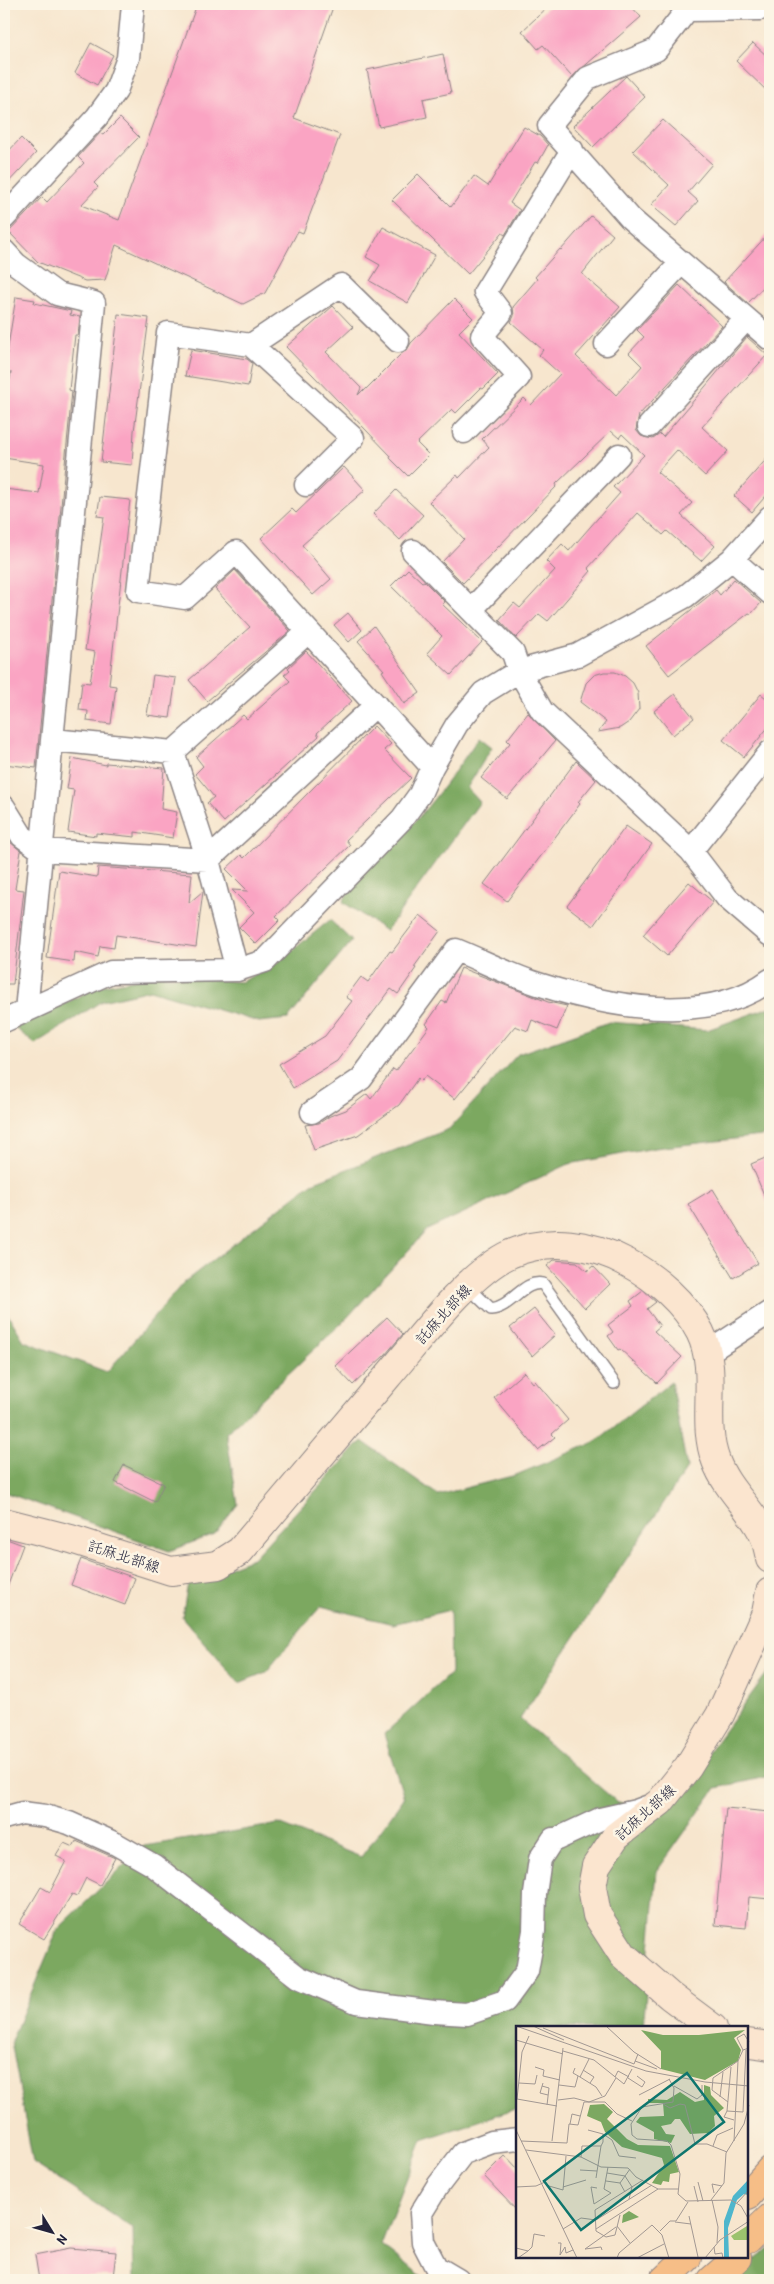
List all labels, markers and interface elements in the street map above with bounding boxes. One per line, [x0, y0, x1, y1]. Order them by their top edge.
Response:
street label: 託麻北部線 [410, 1279, 476, 1349]
street label: 託麻北部線 [85, 1534, 163, 1578]
street label: 託麻北部線 [610, 1779, 680, 1845]
inset map [516, 2026, 749, 2259]
north arrow [28, 2206, 78, 2256]
text: N [53, 2231, 73, 2249]

